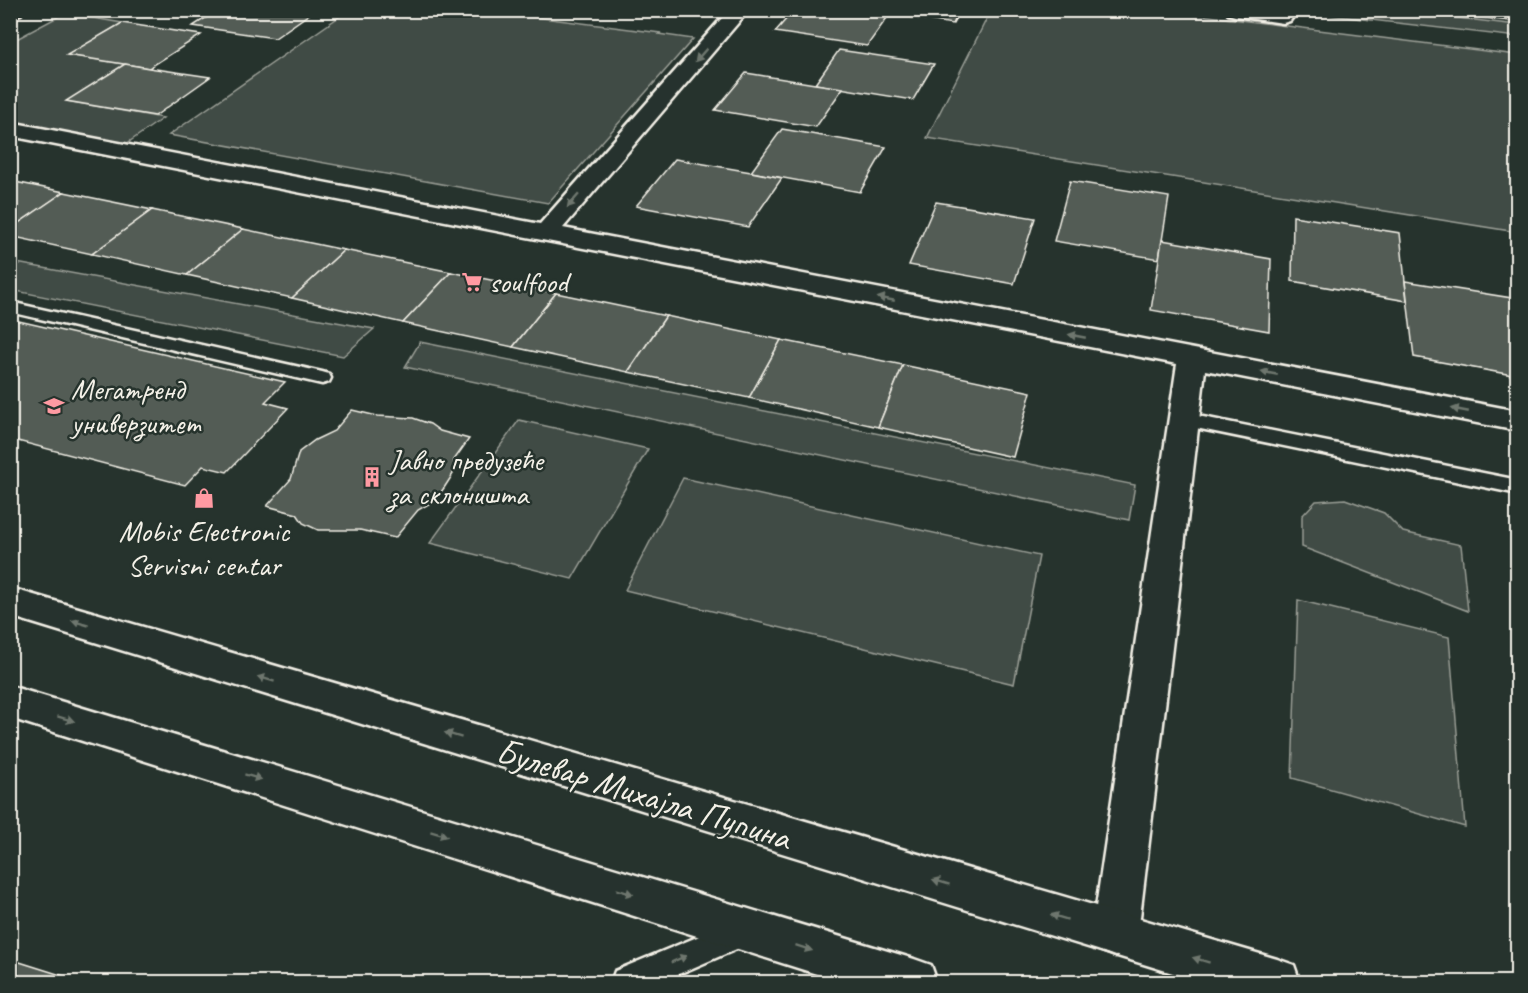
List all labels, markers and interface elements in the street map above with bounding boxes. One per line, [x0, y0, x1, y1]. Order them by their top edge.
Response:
one-way arrow [695, 47, 708, 62]
one-way arrow [566, 193, 579, 209]
place label: soulfood [489, 263, 572, 301]
supermarket icon: soulfood [460, 270, 484, 294]
one-way arrow [876, 294, 895, 303]
one-way arrow [1067, 331, 1086, 340]
one-way arrow [1259, 368, 1278, 377]
place label: Мегатренд универзитет [69, 370, 202, 442]
school or university icon: Мегатренд универзитет [42, 394, 66, 418]
one-way arrow [1450, 405, 1469, 414]
place label: Јавно предузеће за склоништа [385, 441, 545, 513]
building icon: Јавно предузеће за склоништа [360, 465, 384, 489]
shop icon: Mobis Electronic Servisni centar [192, 486, 216, 510]
place label: Mobis Electronic Servisni centar [119, 512, 291, 584]
one-way arrow [70, 618, 88, 627]
one-way arrow [257, 674, 275, 683]
one-way arrow [57, 715, 75, 724]
street label: Булевар Михајла Пупина [491, 727, 798, 861]
one-way arrow [444, 730, 462, 739]
one-way arrow [244, 773, 262, 782]
one-way arrow [430, 830, 448, 839]
one-way arrow [932, 877, 950, 886]
one-way arrow [616, 888, 634, 897]
one-way arrow [1050, 912, 1068, 921]
one-way arrow [795, 943, 813, 953]
one-way arrow [671, 954, 689, 964]
one-way arrow [1192, 955, 1210, 964]

